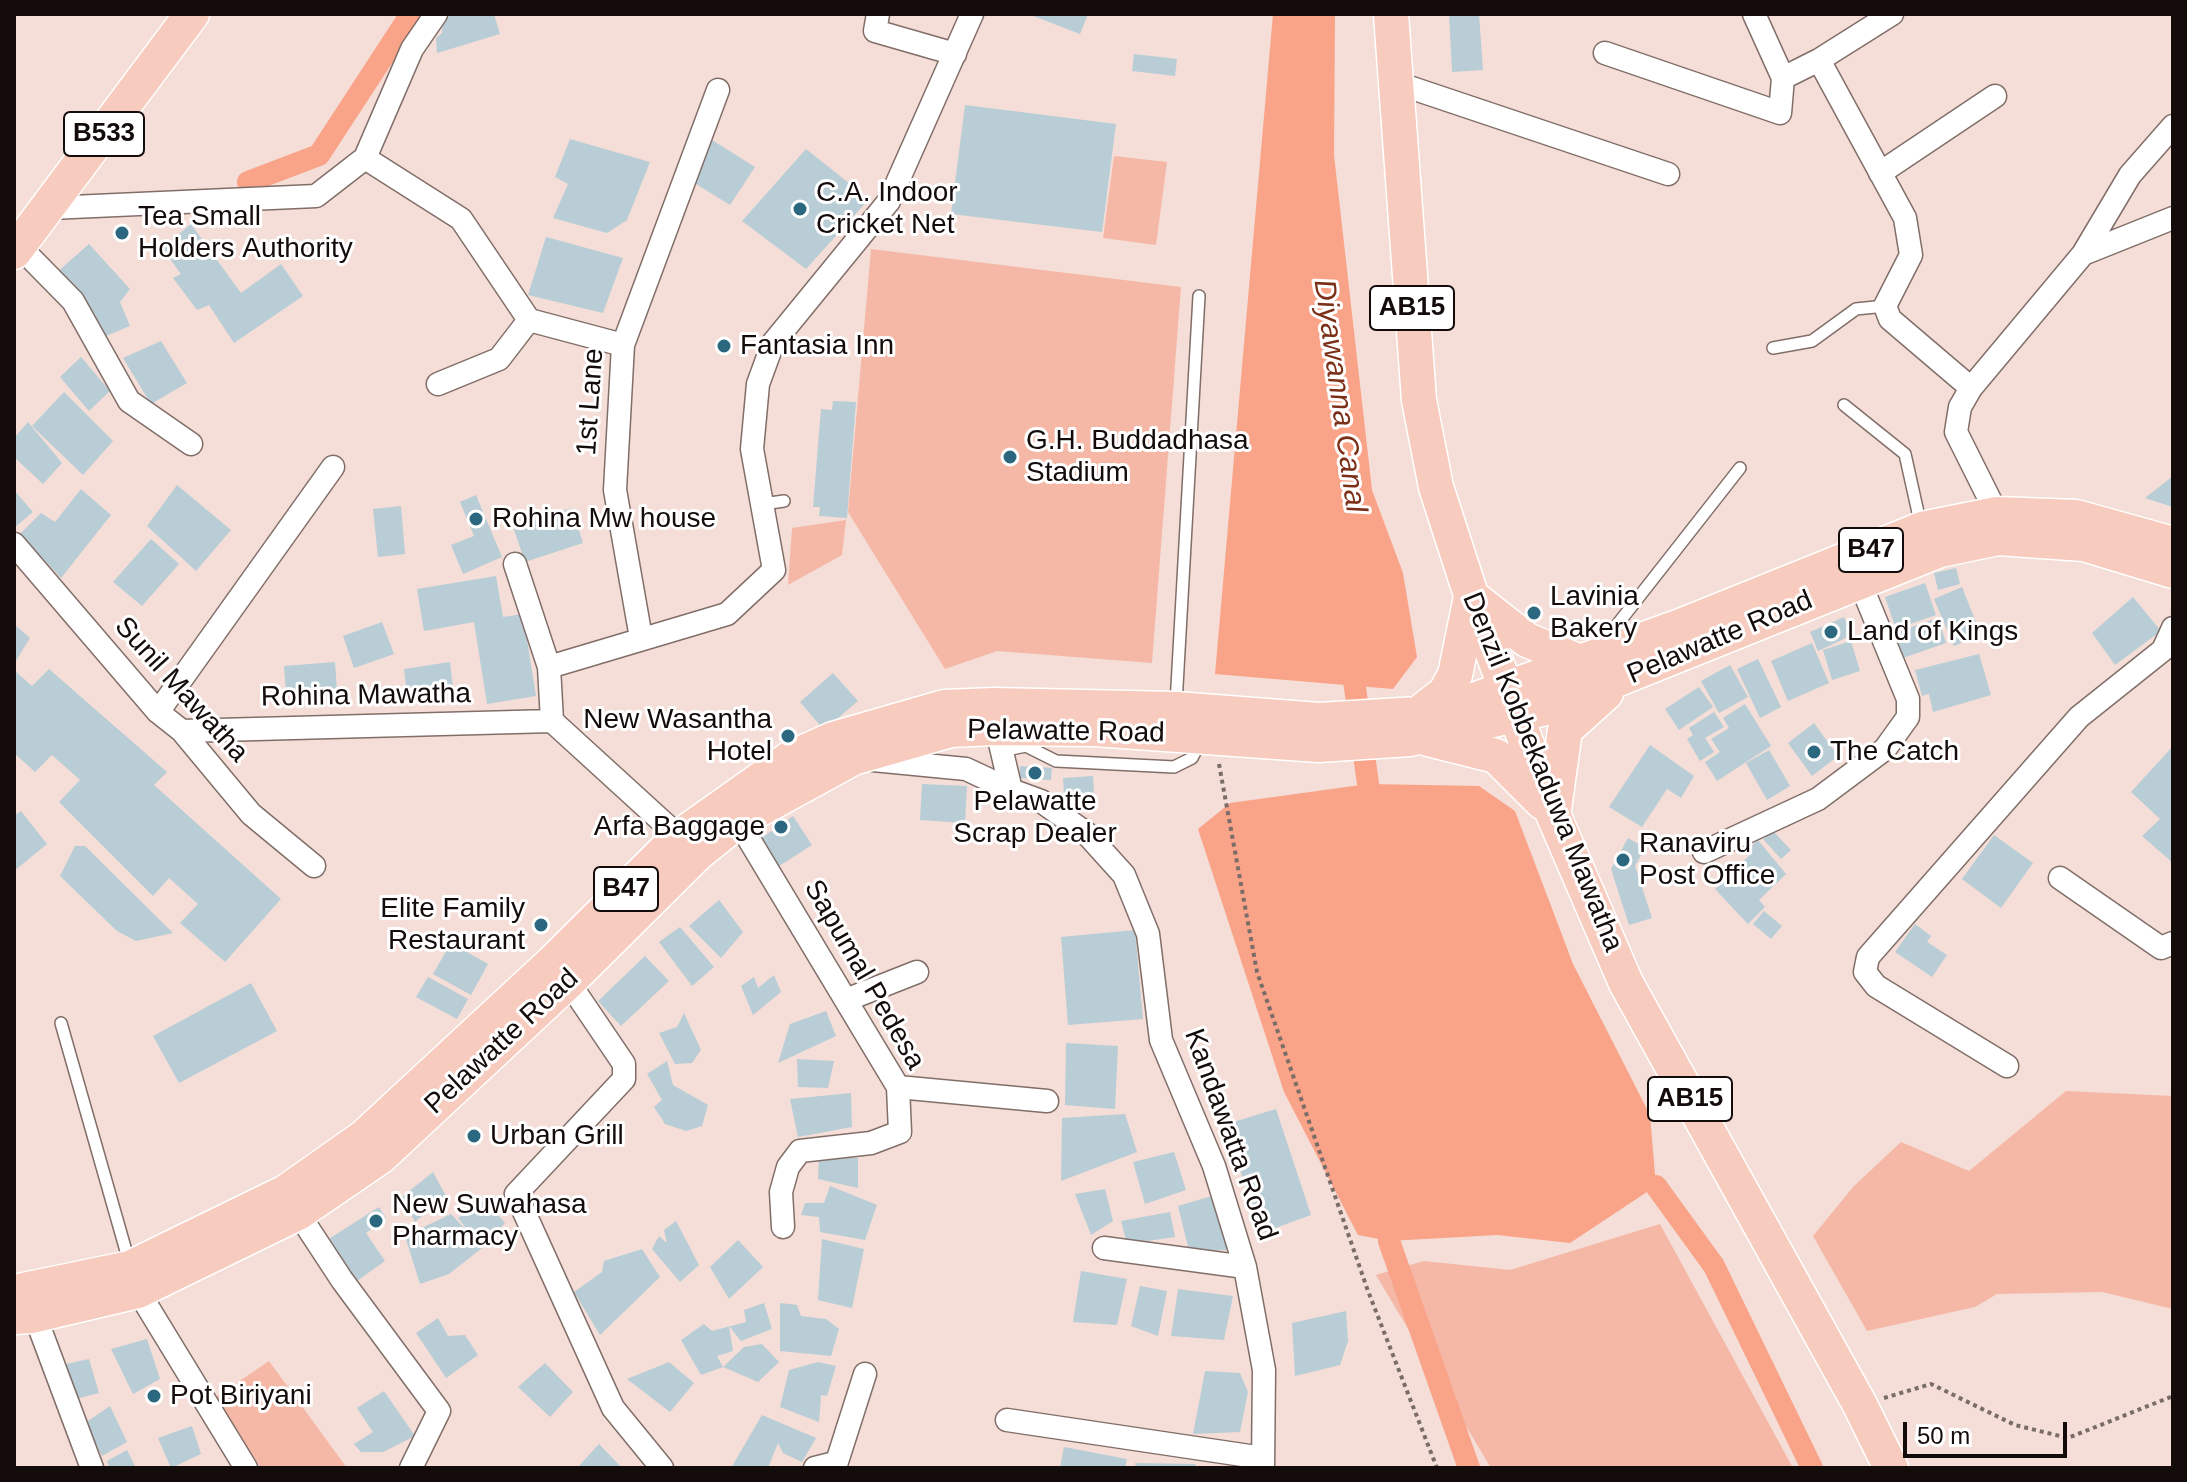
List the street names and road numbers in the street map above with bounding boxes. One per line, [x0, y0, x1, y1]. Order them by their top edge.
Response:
road number: B533 [64, 112, 144, 156]
road number: AB15 [1370, 286, 1454, 330]
street label: 1st Lane [570, 347, 612, 457]
road number: B47 [1839, 528, 1903, 572]
street label: Pelawatte Road [1622, 584, 1818, 692]
street label: Denzil Kobbekaduwa Mawatha [1454, 587, 1630, 957]
street label: Sunil Mawatha [107, 611, 255, 769]
street label: Rohina Mawatha [261, 677, 471, 715]
street label: Pelawatte Road [967, 713, 1165, 751]
road number: B47 [594, 867, 658, 911]
street label: Sapumal Pedesa [796, 874, 932, 1076]
street label: Pelawatte Road [418, 962, 586, 1122]
street label: Kandawatta Road [1176, 1025, 1284, 1245]
road number: AB15 [1648, 1077, 1732, 1121]

